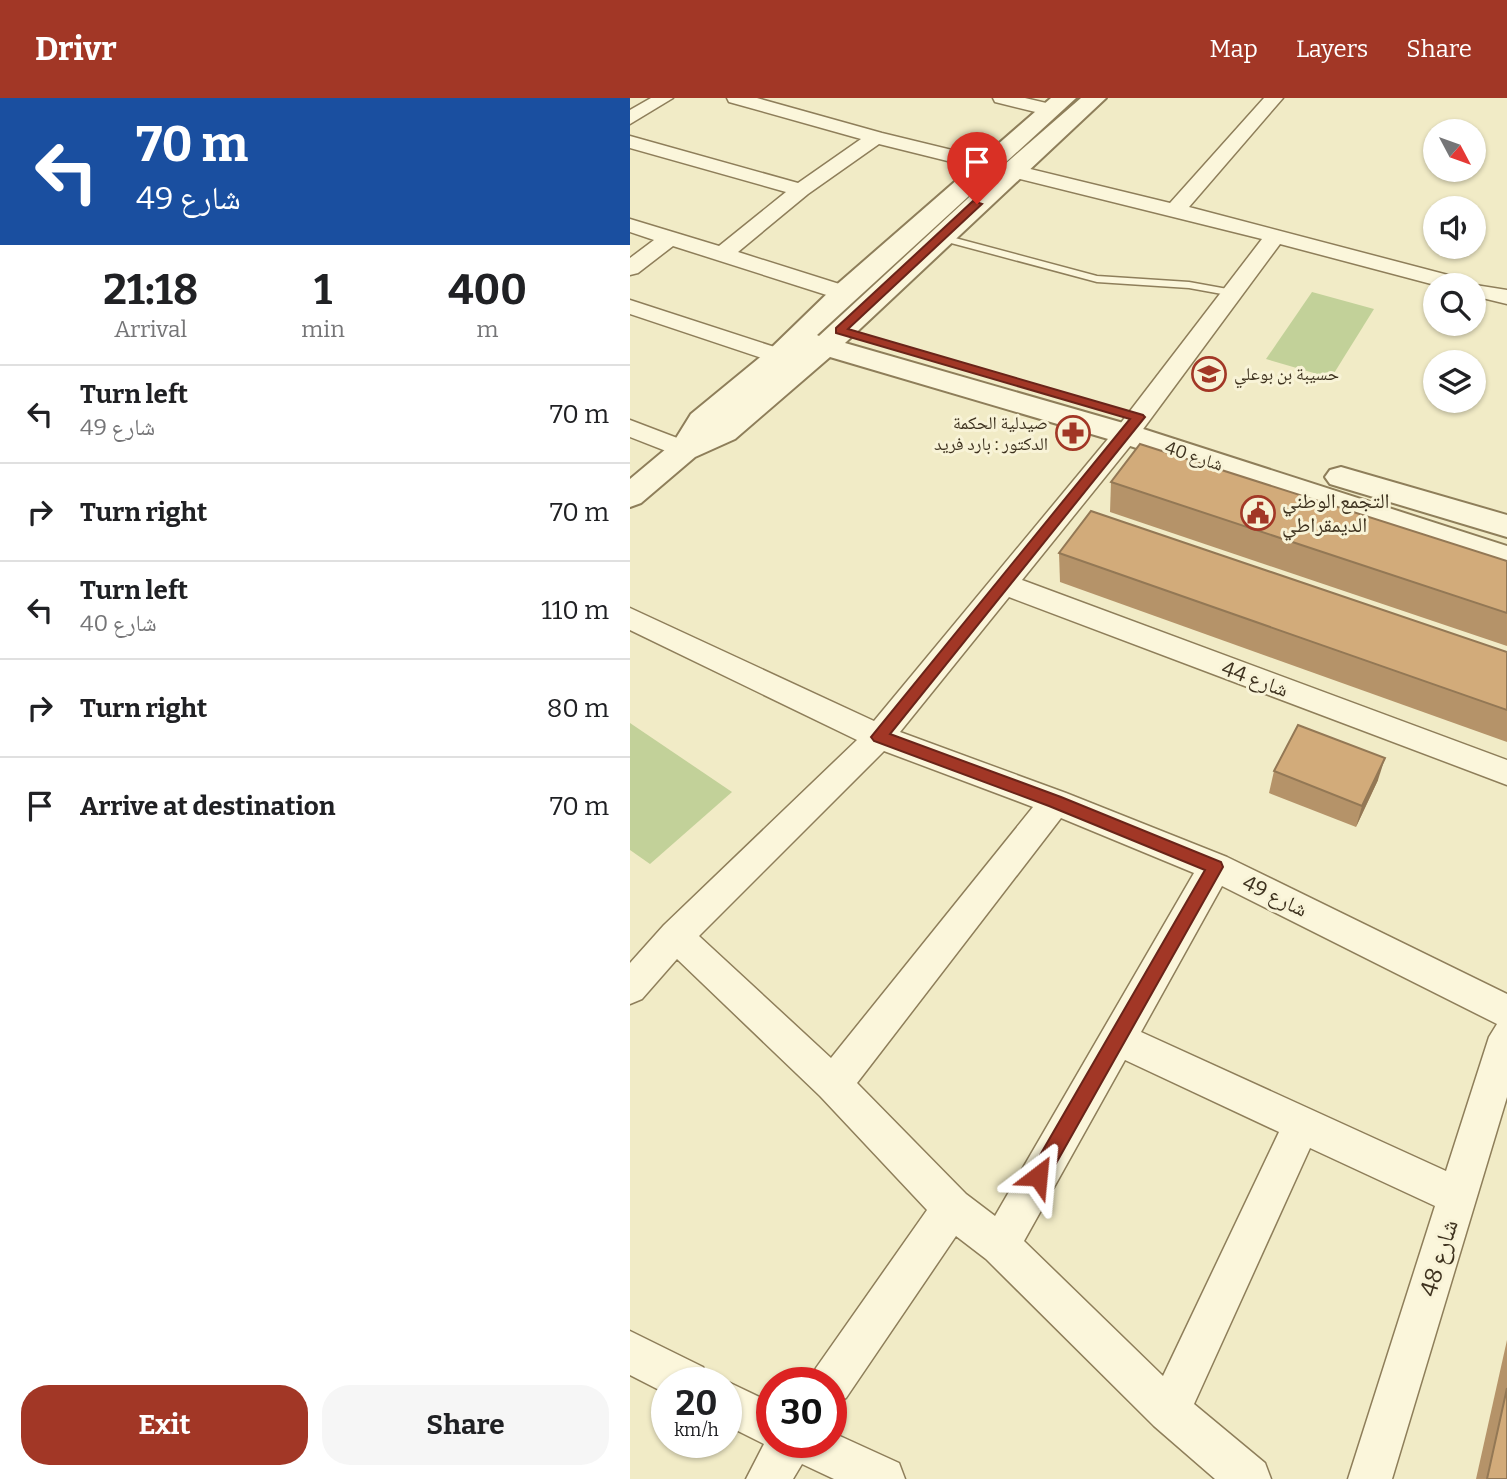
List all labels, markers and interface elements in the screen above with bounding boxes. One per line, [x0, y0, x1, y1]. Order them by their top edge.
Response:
text: Drivr [35, 29, 117, 69]
text: Map [1210, 35, 1258, 63]
text: Layers [1296, 35, 1368, 63]
text: Share [1406, 35, 1472, 63]
text: 70 m [136, 115, 248, 174]
north arrow [1423, 119, 1486, 182]
map controls [1423, 119, 1486, 413]
icon: left [21, 126, 112, 217]
pin [947, 132, 1007, 204]
icon: arrive [958, 143, 996, 181]
text: شارع 49 [136, 179, 241, 217]
button: sound [1423, 196, 1486, 259]
text: 21:18 [103, 265, 198, 315]
text: 1 [314, 265, 332, 315]
text: 400 [448, 265, 527, 315]
button: search [1423, 273, 1486, 336]
text: Arrival [114, 315, 187, 343]
text: min [301, 315, 345, 343]
text: m [476, 315, 498, 343]
button: layers [1423, 350, 1486, 413]
school or university icon: حسيبة بن بوعلي [1190, 355, 1228, 393]
place label: حسيبة بن بوعلي [1234, 363, 1339, 389]
text: Turn left [80, 379, 188, 410]
icon: left [21, 395, 59, 433]
text: 70 m [550, 399, 609, 430]
place label: صيدلية الحكمة الدكتور : بارد فريد [934, 412, 1048, 455]
text: شارع 49 [80, 413, 155, 441]
pharmacy icon: صيدلية الحكمة الدكتور : بارد فريد [1054, 414, 1092, 452]
street label: شارع 40 [1162, 436, 1226, 476]
place label: التجمع الوطني الديمقراطي [1282, 488, 1390, 541]
icon: right [21, 493, 59, 531]
public building icon: التجمع الوطني الديمقراطي [1239, 494, 1277, 532]
text: Turn right [80, 497, 207, 528]
text: 70 m [550, 497, 609, 528]
text: Turn left [80, 575, 188, 606]
icon: left [21, 591, 59, 629]
text: 110 m [541, 595, 609, 626]
text: شارع 40 [80, 609, 157, 637]
street label: شارع 44 [1218, 655, 1292, 703]
icon: right [21, 689, 59, 727]
text: Turn right [80, 693, 207, 724]
text: 80 m [547, 693, 609, 724]
icon: arrive [21, 787, 59, 825]
text: Arrive at destination [80, 791, 335, 822]
text: 70 m [550, 791, 609, 822]
street label: شارع 49 [1238, 869, 1312, 923]
position arrow [1001, 1139, 1075, 1213]
street label: شارع 48 [1414, 1216, 1465, 1300]
speed limit sign: 30 [756, 1367, 847, 1458]
text: 20 [676, 1382, 717, 1424]
button: Exit [21, 1385, 308, 1465]
button: Share [322, 1385, 609, 1465]
text: km/h [674, 1419, 719, 1441]

